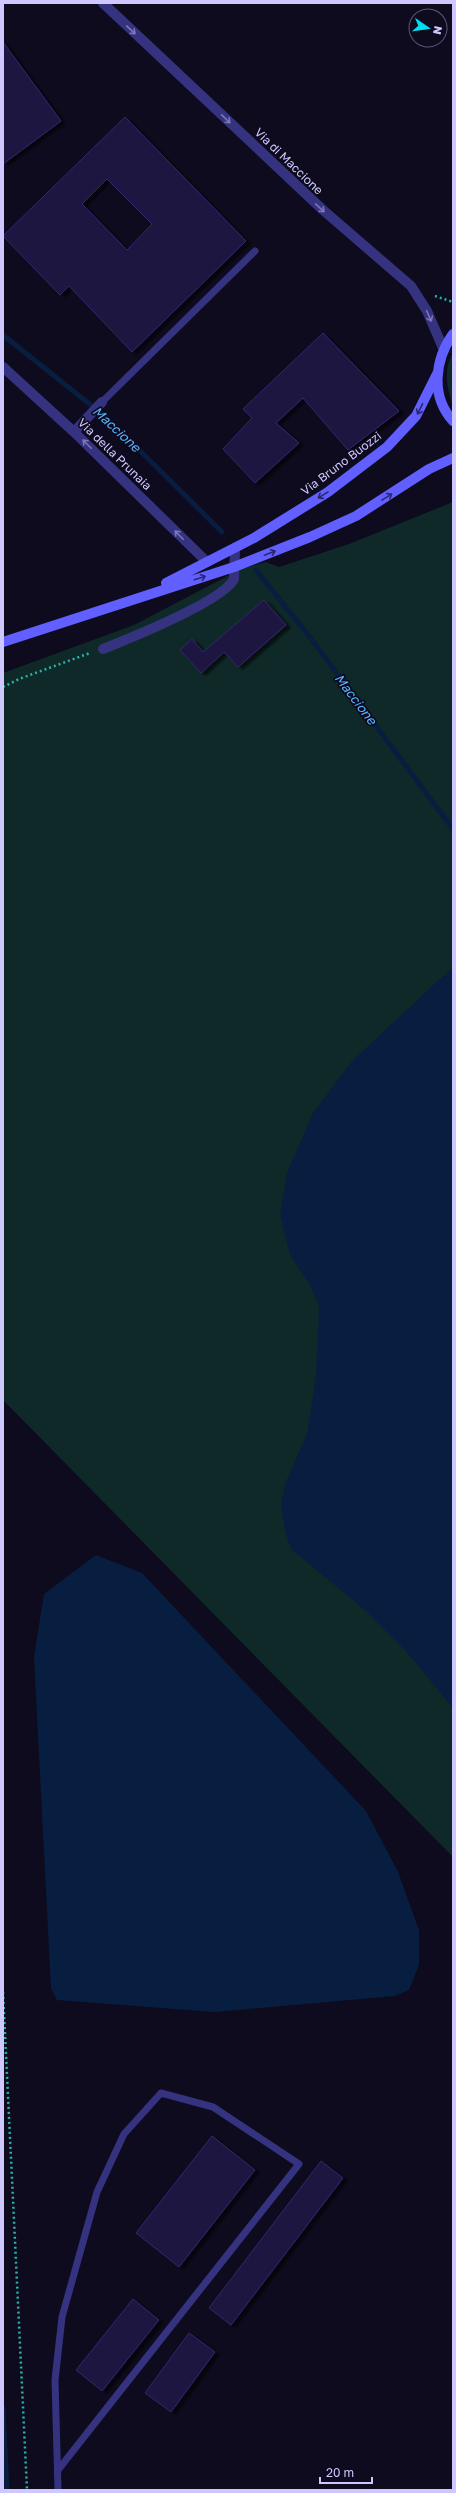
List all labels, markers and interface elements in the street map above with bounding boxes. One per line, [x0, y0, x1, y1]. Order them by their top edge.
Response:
north arrow [408, 8, 448, 48]
one-way arrow [126, 25, 136, 35]
text: N [431, 25, 446, 36]
one-way arrow [221, 114, 231, 124]
street label: Via di Maccione [252, 124, 326, 198]
one-way arrow [315, 204, 326, 213]
one-way arrow [426, 309, 433, 321]
water label: Maccione [90, 403, 145, 456]
one-way arrow [416, 403, 423, 415]
street label: Via della Prunaia [75, 415, 155, 493]
street label: Via Bruno Buozzi [298, 428, 384, 498]
one-way arrow [82, 439, 92, 449]
one-way arrow [317, 491, 329, 499]
one-way arrow [381, 493, 393, 501]
one-way arrow [174, 530, 184, 540]
one-way arrow [264, 548, 276, 556]
one-way arrow [194, 573, 206, 581]
water label: Maccione [332, 670, 381, 729]
scale bar [320, 2459, 372, 2485]
text: 20 m [326, 2465, 354, 2480]

